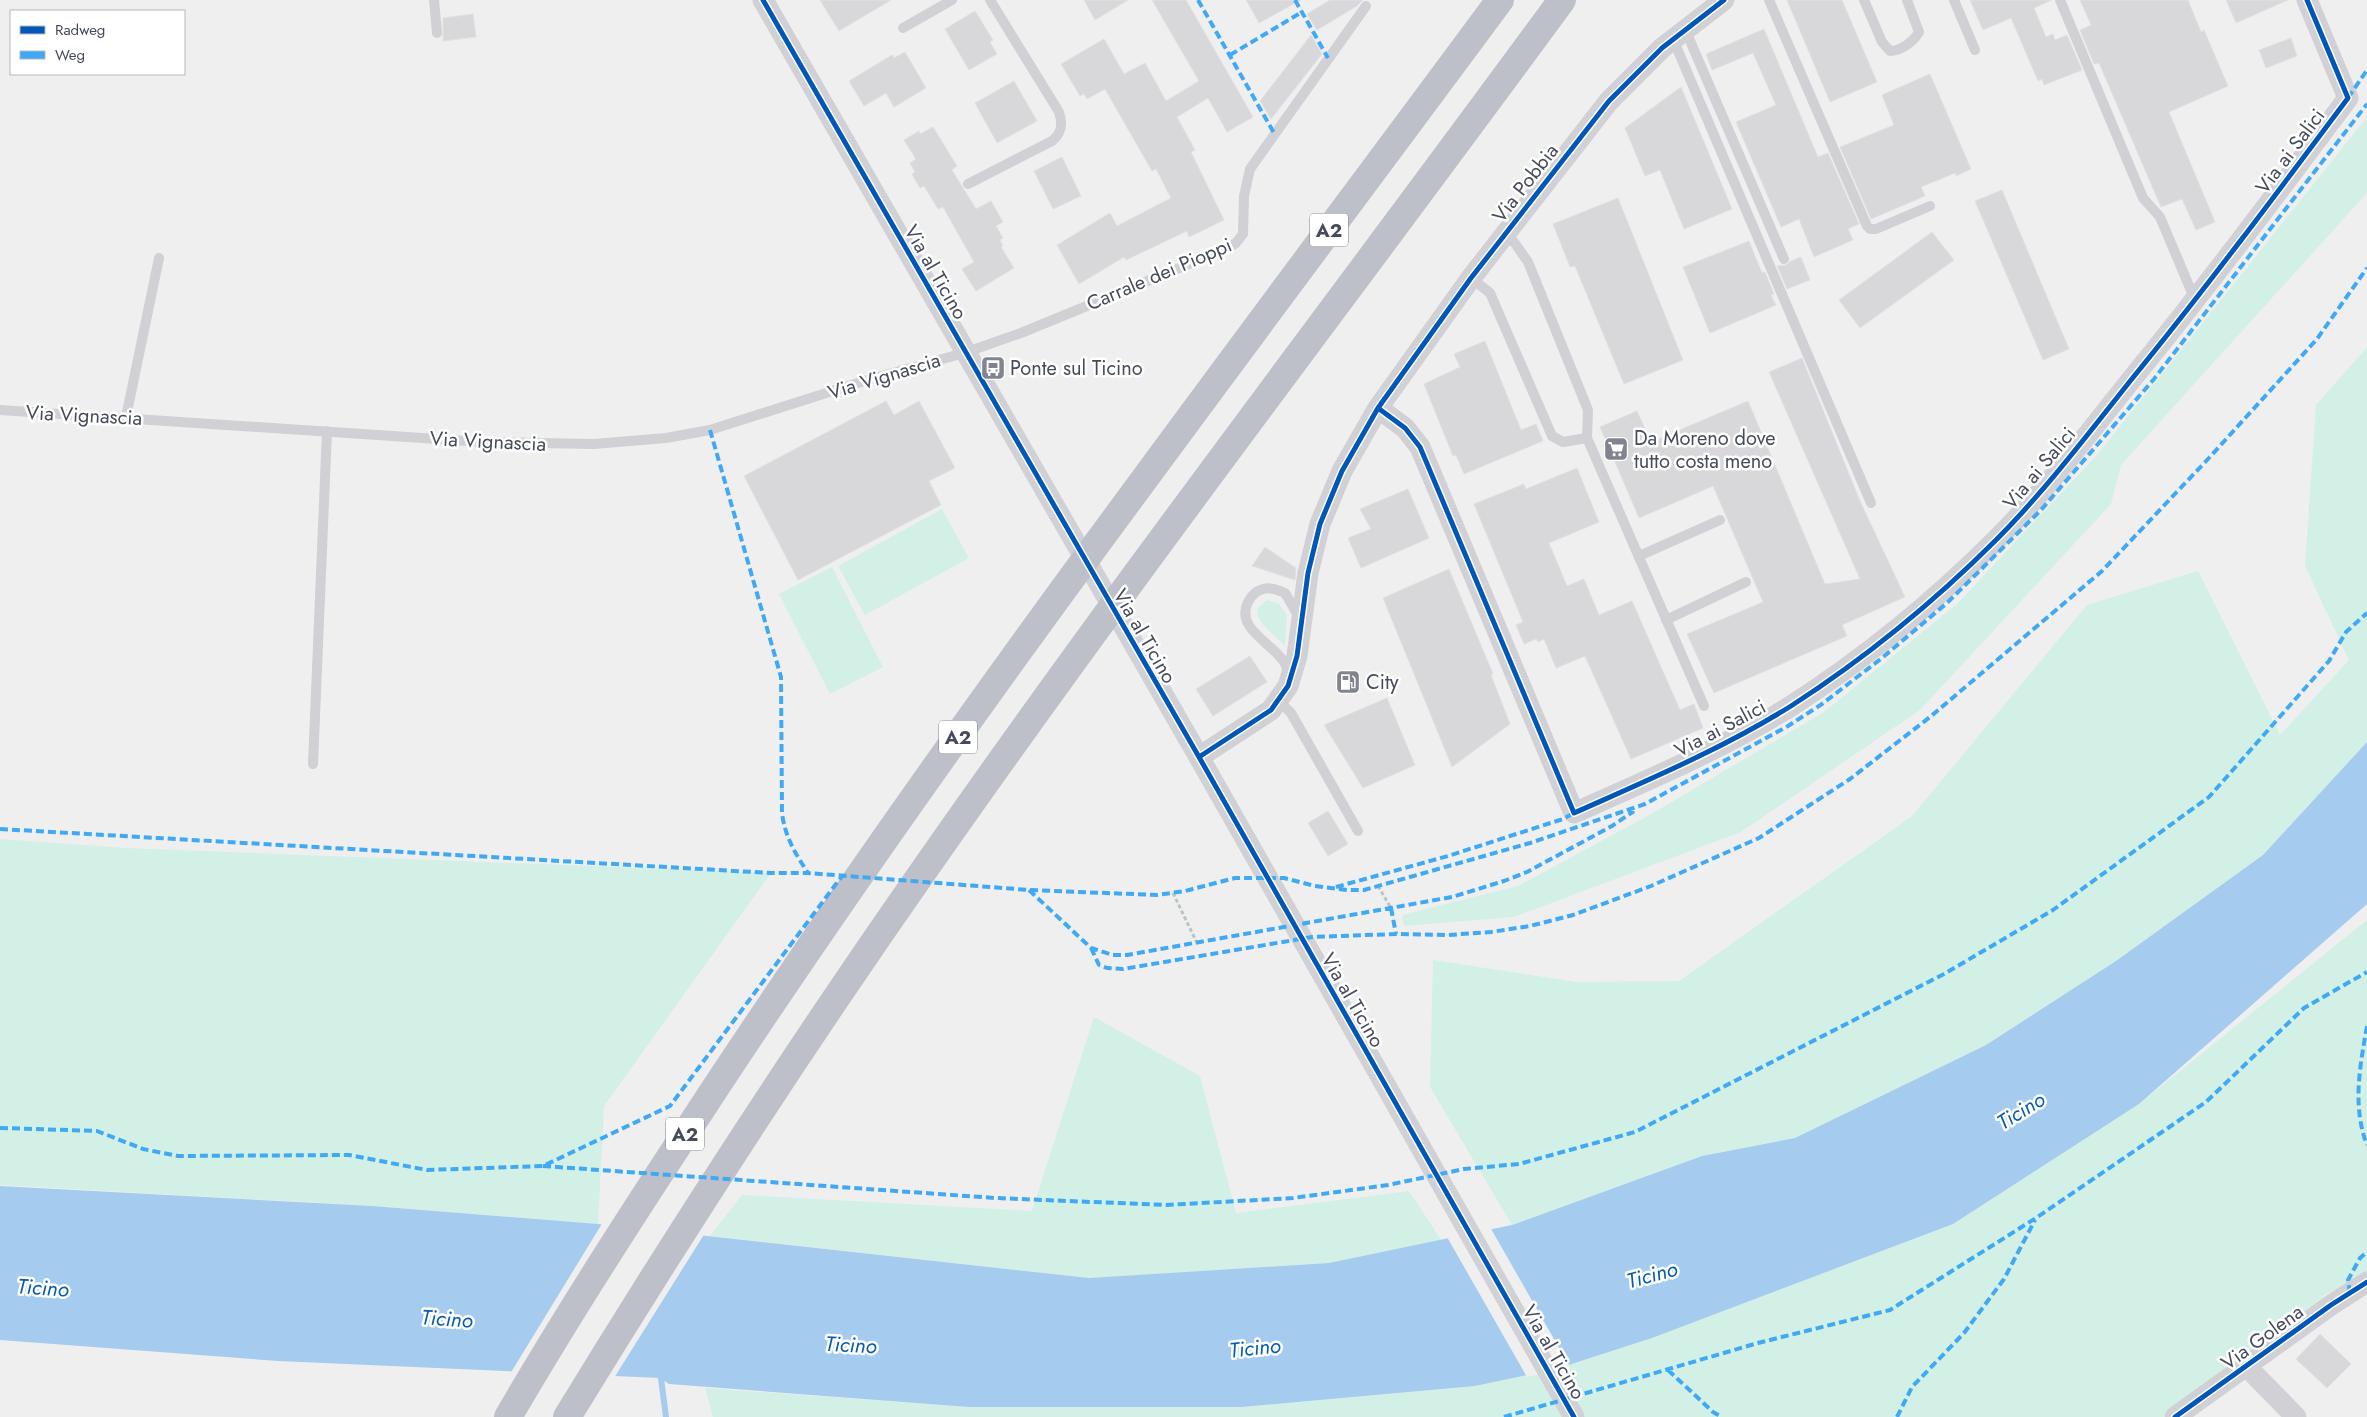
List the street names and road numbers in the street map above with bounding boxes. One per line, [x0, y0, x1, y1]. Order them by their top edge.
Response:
street label: Via ai Salici [2249, 103, 2332, 200]
street label: Via Pobbia [1485, 138, 1565, 229]
road number: A2 [1310, 214, 1348, 246]
street label: Via al Ticino [897, 220, 974, 325]
street label: Carrale dei Pioppi [1082, 231, 1236, 318]
street label: Via Vignascia [824, 346, 944, 407]
street label: Via Vignascia [25, 398, 143, 433]
street label: Via ai Salici [1996, 421, 2083, 516]
street label: Via Vignascia [429, 424, 547, 459]
street label: Via al Ticino [1106, 584, 1183, 689]
street label: Via ai Salici [1669, 692, 1771, 765]
road number: A2 [939, 720, 977, 754]
street label: Via al Ticino [1314, 948, 1391, 1053]
road number: A2 [666, 1118, 704, 1150]
street label: Via Golena [2215, 1298, 2309, 1377]
street label: Via al Ticino [1515, 1300, 1592, 1405]

